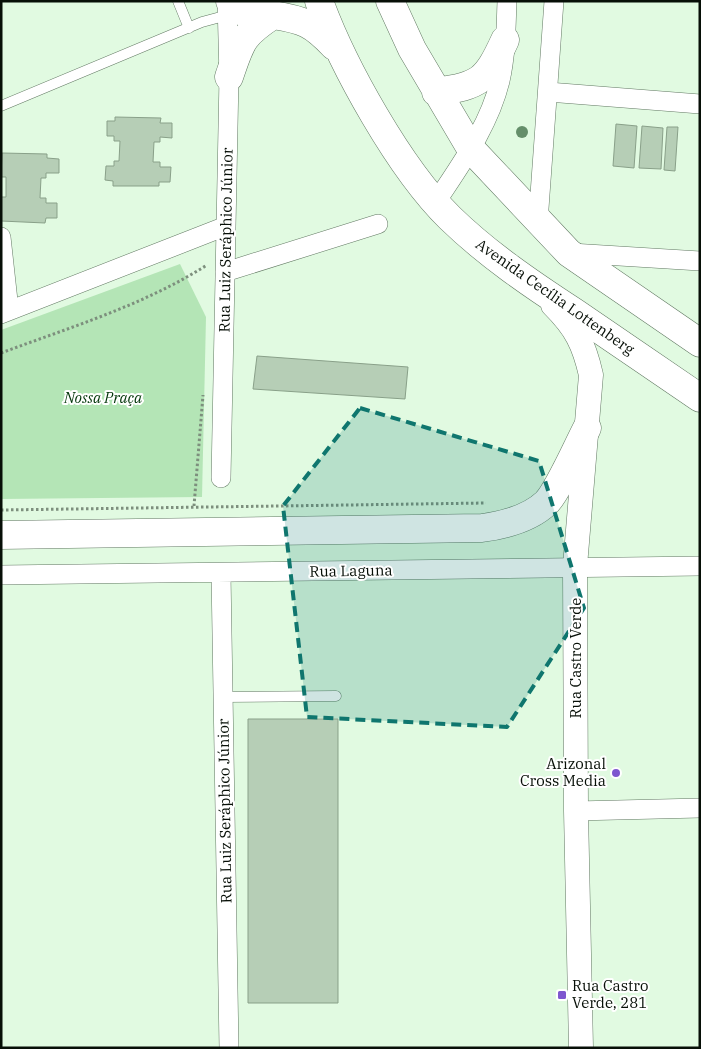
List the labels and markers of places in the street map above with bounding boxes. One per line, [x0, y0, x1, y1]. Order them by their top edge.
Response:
place label: Arizonal Cross Media [520, 754, 606, 790]
marker: Arizonal Cross Media [610, 767, 622, 779]
place label: Rua Castro Verde, 281 [572, 976, 648, 1012]
marker: Rua Castro Verde, 281 [556, 989, 568, 1001]

